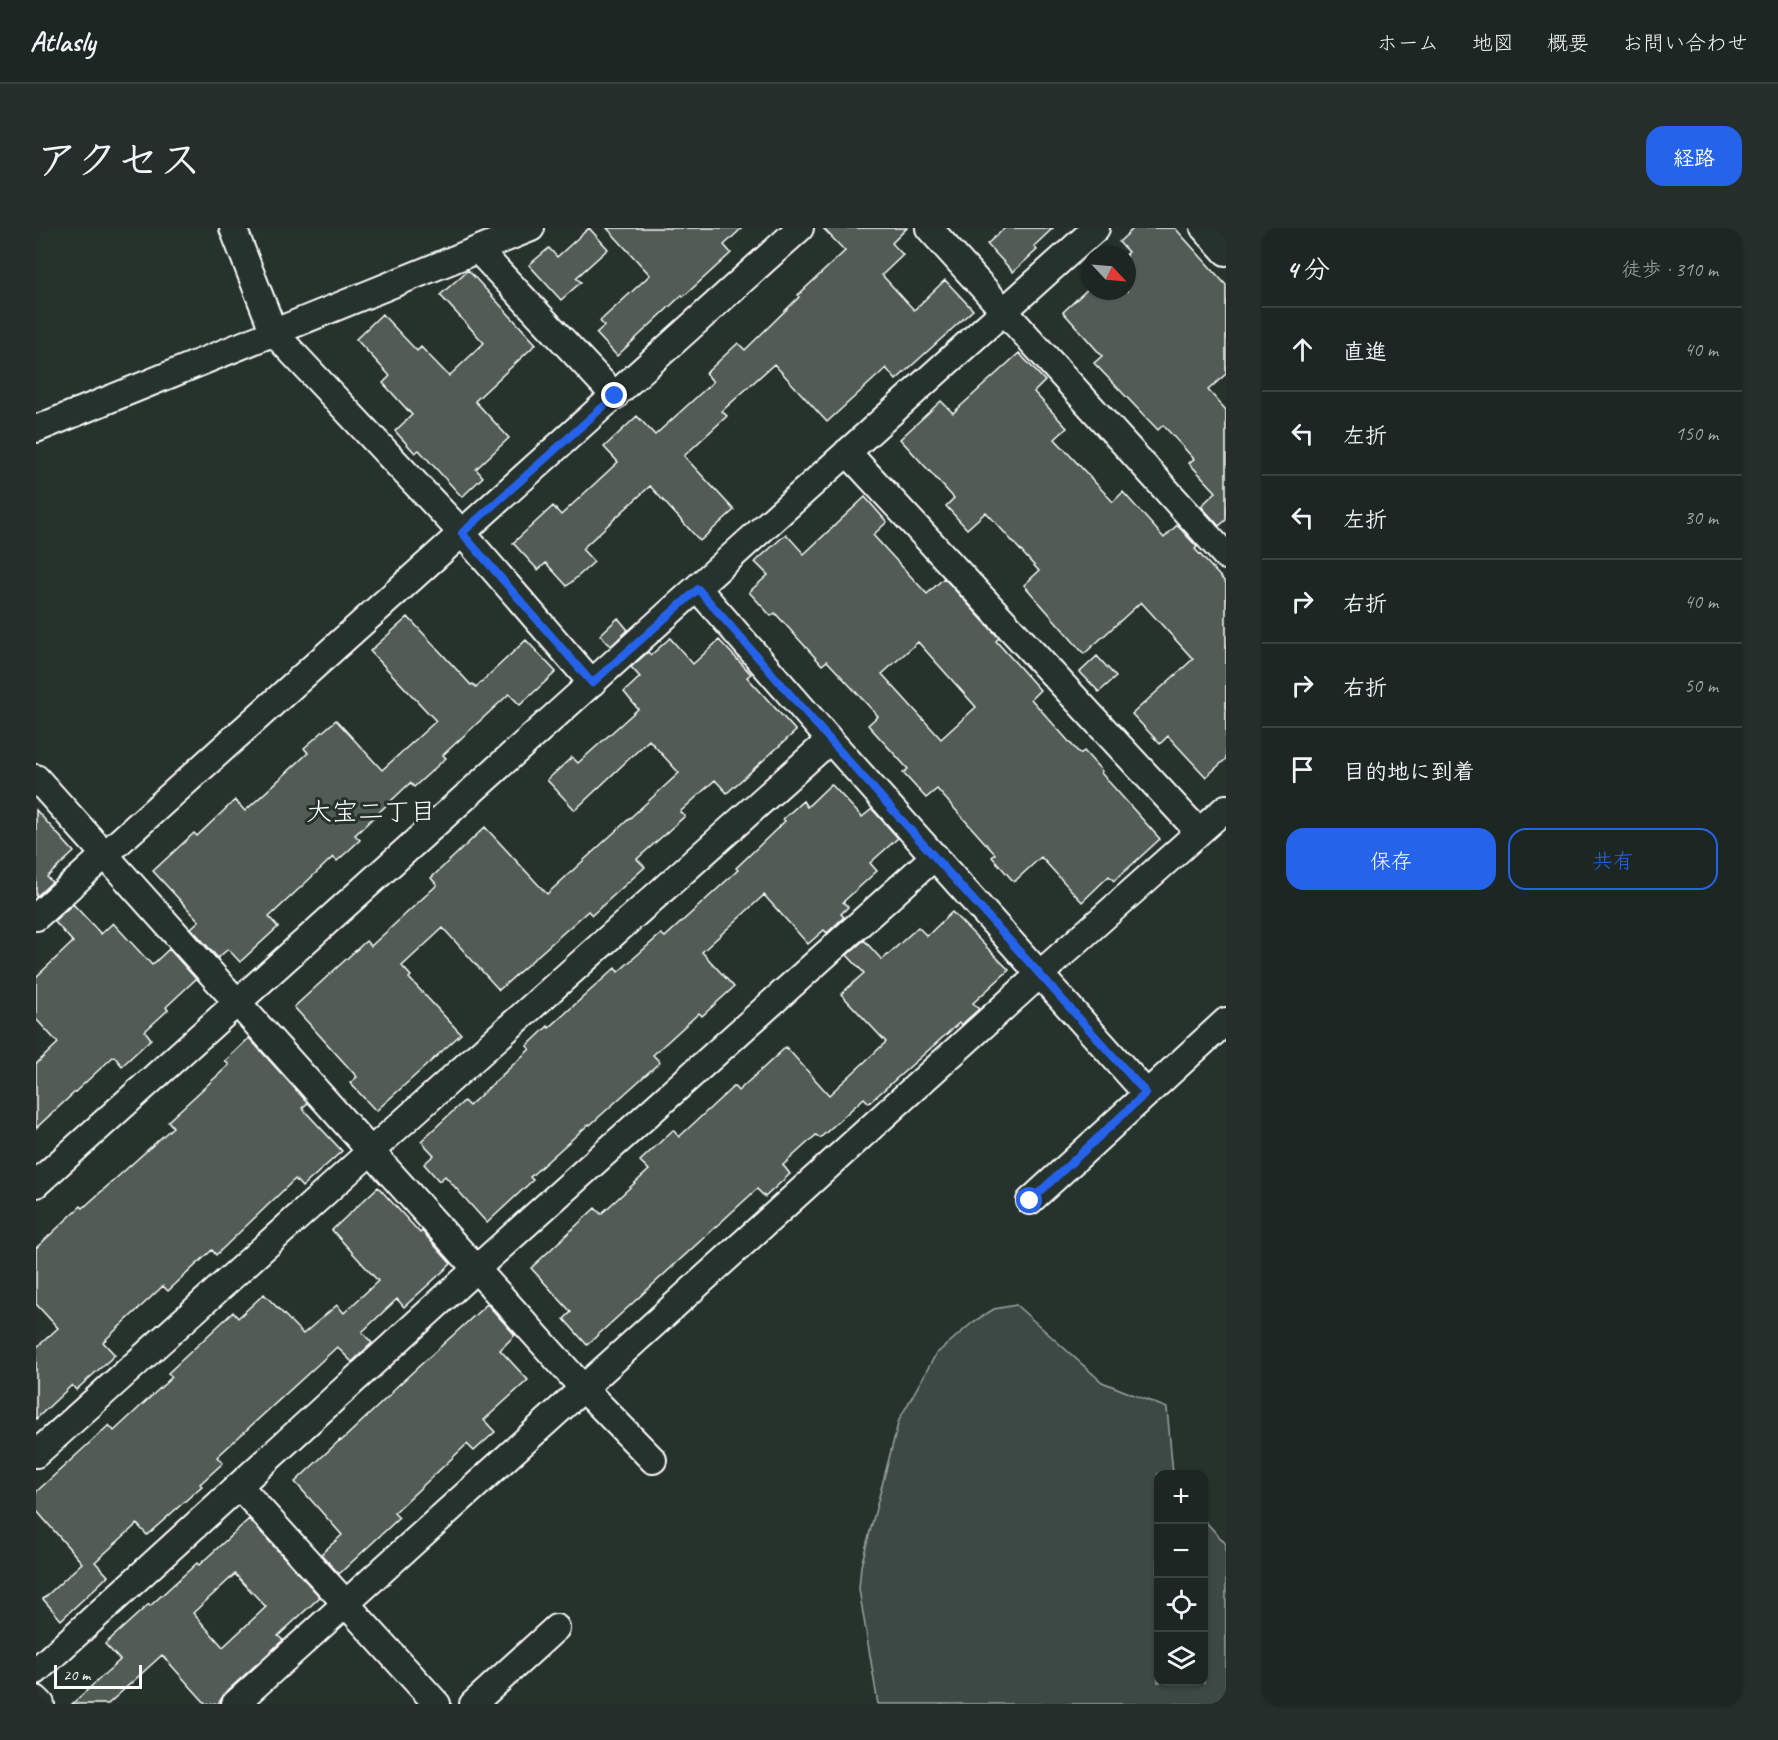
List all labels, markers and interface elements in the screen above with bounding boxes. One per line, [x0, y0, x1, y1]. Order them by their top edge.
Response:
text: Atlasly [30, 24, 95, 59]
text: ホーム [1377, 30, 1439, 56]
text: 地図 [1472, 30, 1514, 56]
text: 概要 [1547, 30, 1589, 56]
text: お問い合わせ [1622, 30, 1748, 56]
button: 経路 [1646, 126, 1742, 186]
text: アクセス [36, 134, 201, 187]
north arrow [1082, 246, 1136, 300]
text: 4 分 [1286, 253, 1330, 286]
text: 徒歩 · 310 m [1622, 257, 1718, 282]
icon: ahead [1286, 333, 1319, 366]
text: 40 m [1684, 337, 1718, 362]
text: 直進 [1343, 338, 1387, 366]
route end [601, 382, 627, 408]
icon: left [1286, 417, 1319, 450]
text: 150 m [1675, 421, 1718, 446]
text: 左折 [1343, 422, 1387, 450]
icon: left [1286, 501, 1319, 534]
text: 30 m [1684, 505, 1718, 530]
text: 左折 [1343, 506, 1387, 534]
icon: right [1286, 585, 1319, 618]
text: 40 m [1684, 589, 1718, 614]
text: 右折 [1343, 590, 1387, 618]
icon: right [1286, 669, 1319, 702]
text: 50 m [1684, 673, 1718, 698]
text: 右折 [1343, 674, 1387, 702]
icon: arrive [1286, 753, 1319, 786]
text: 目的地に到着 [1343, 758, 1475, 786]
district label: 大宝二丁目 [306, 795, 436, 828]
button: 保存 [1286, 828, 1496, 890]
button: 共有 [1508, 828, 1718, 890]
route start [1016, 1187, 1042, 1213]
map controls [1154, 1470, 1208, 1686]
button: + [1154, 1470, 1208, 1524]
button: − [1154, 1524, 1208, 1578]
button: locate [1154, 1578, 1208, 1632]
button: layers [1154, 1632, 1208, 1686]
scale bar [54, 1662, 142, 1690]
text: 20 m [63, 1665, 90, 1685]

